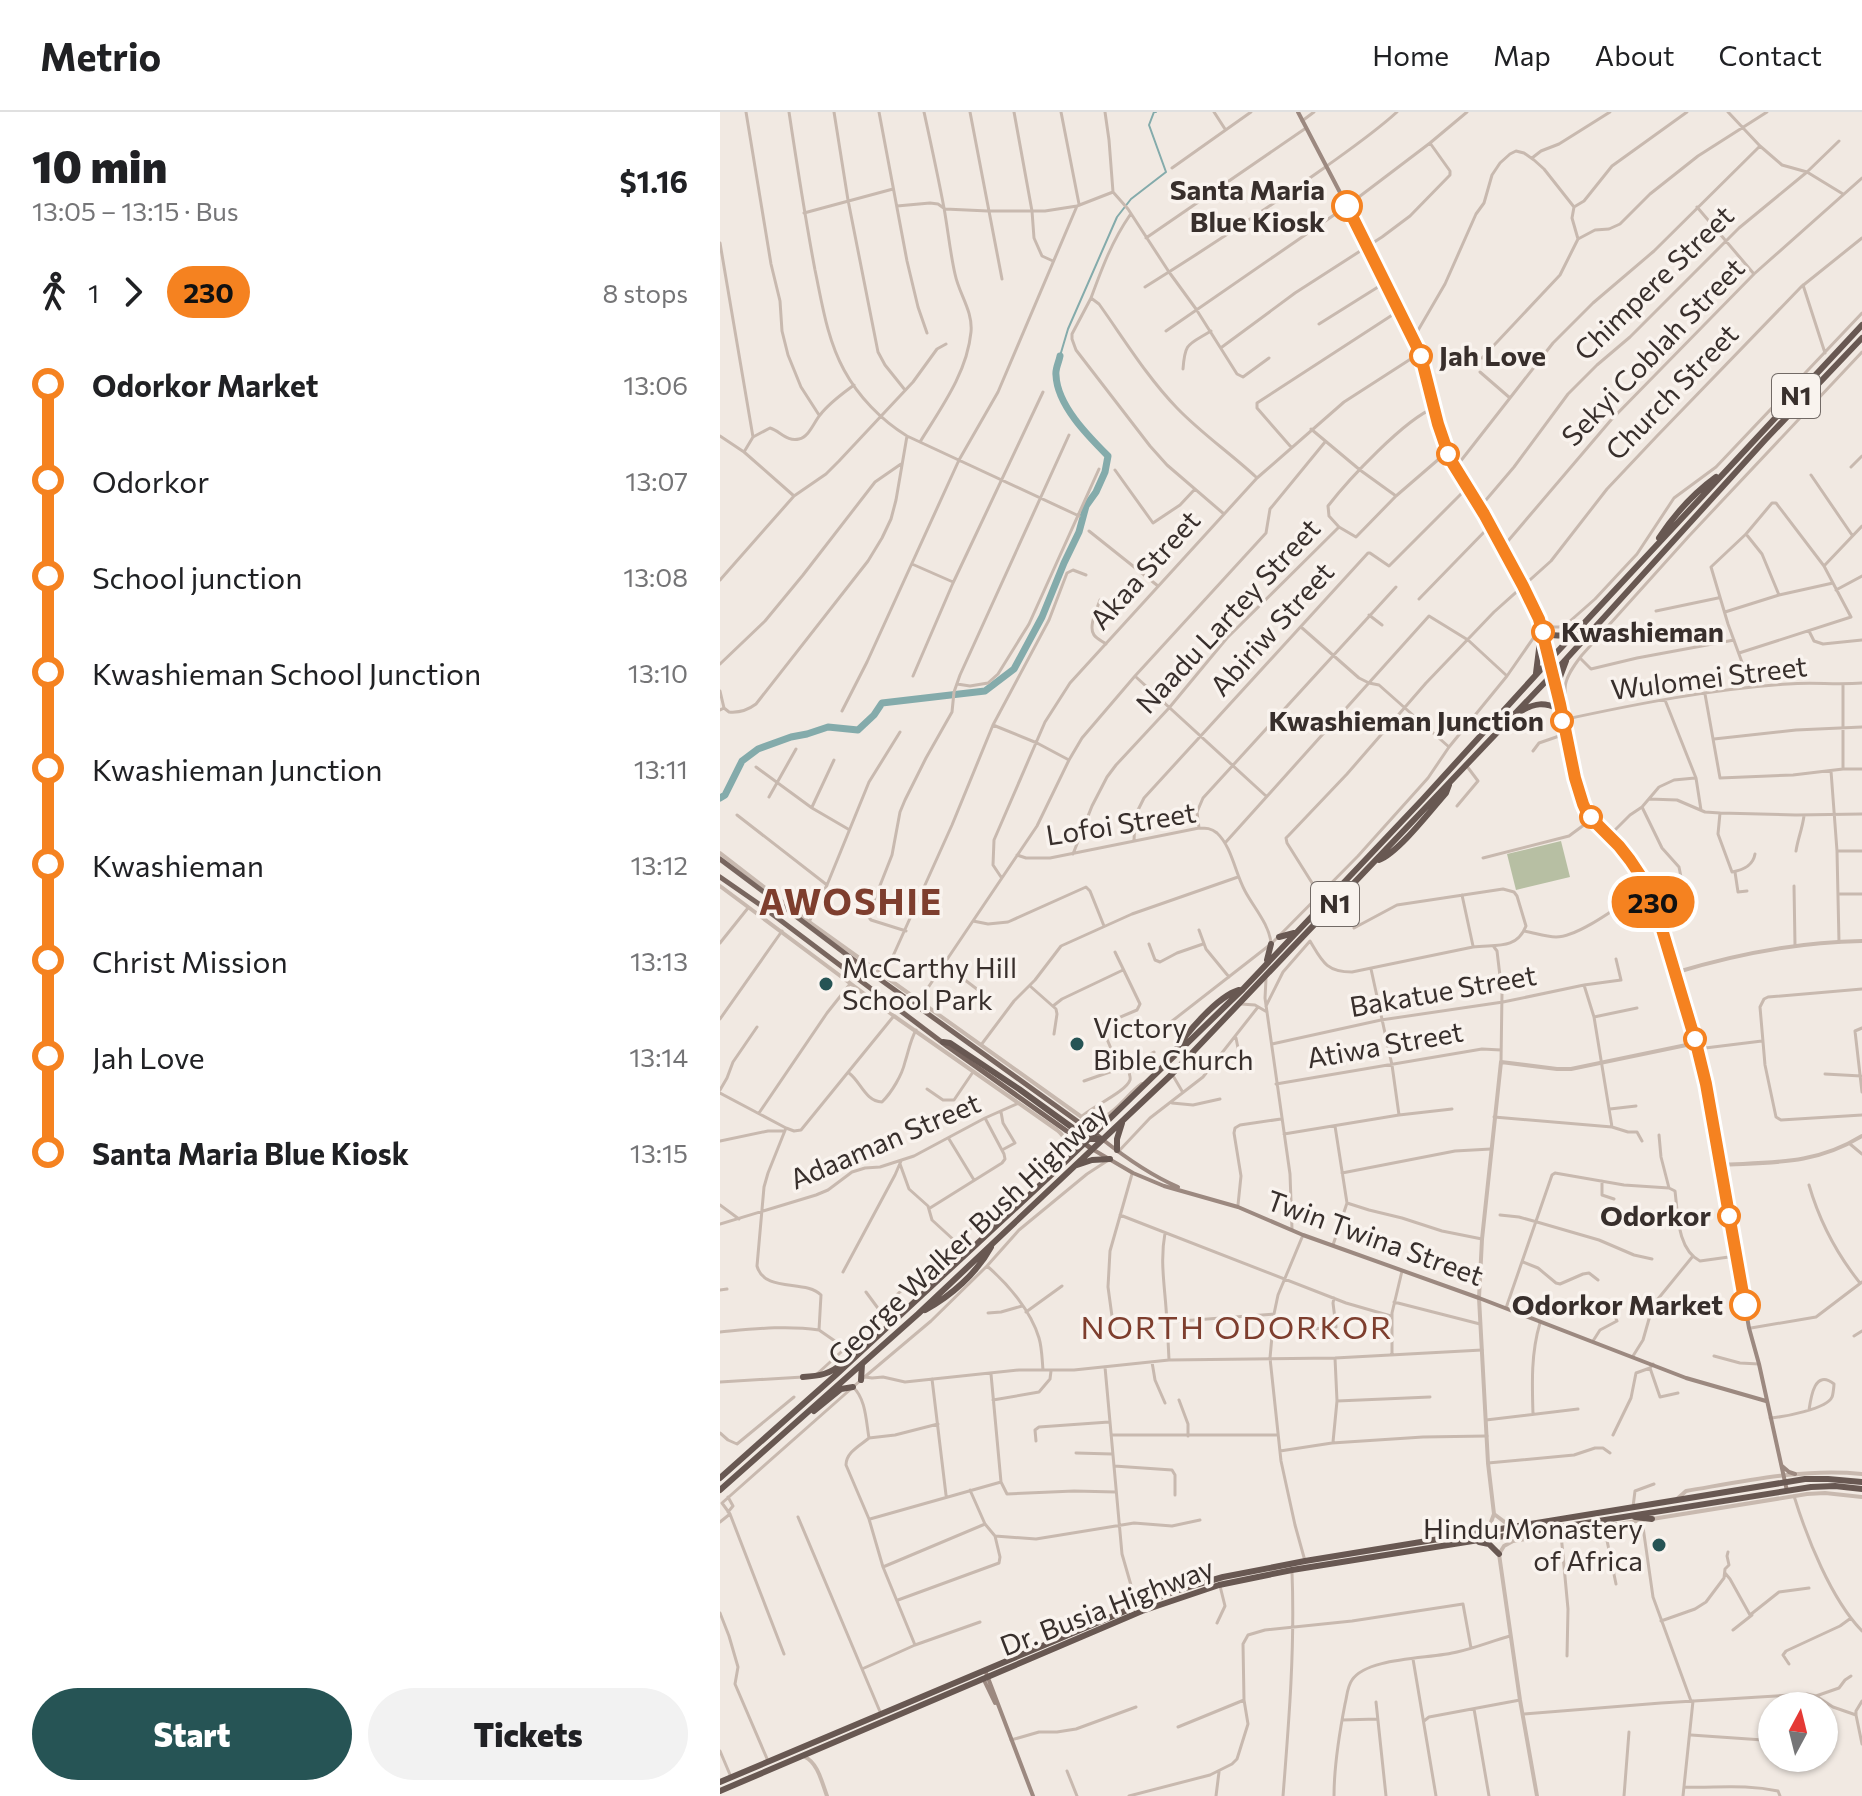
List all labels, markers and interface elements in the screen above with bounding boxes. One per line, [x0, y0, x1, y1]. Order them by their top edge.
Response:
text: Metrio [40, 32, 161, 79]
text: Home [1372, 38, 1449, 72]
text: Map [1493, 38, 1551, 72]
text: About [1595, 38, 1675, 72]
text: Contact [1719, 38, 1822, 72]
text: 10 min [32, 138, 167, 192]
text: $1.16 [619, 162, 688, 199]
place label: Santa Maria Blue Kiosk [1170, 172, 1325, 238]
marker: Santa Maria Blue Kiosk [1332, 191, 1362, 221]
text: 13:05 – 13:15 · Bus [32, 195, 239, 226]
street label: Chimpere Street [1567, 198, 1740, 367]
street label: Sekyi Coblah Street [1554, 250, 1751, 452]
icon: walk [32, 270, 76, 314]
icon: forward [111, 270, 155, 314]
text: 230 [183, 275, 234, 309]
text: 1 [88, 277, 99, 308]
text: 8 stops [603, 277, 688, 308]
street label: Church Street [1598, 316, 1745, 466]
place label: Jah Love [1439, 338, 1546, 372]
marker: Jah Love [1410, 345, 1432, 367]
text: Odorkor Market [92, 366, 318, 403]
text: 13:06 [623, 369, 688, 400]
road number: N1 [1772, 374, 1820, 418]
unlabelled marker [1437, 443, 1459, 465]
text: Odorkor [92, 462, 209, 499]
text: 13:07 [625, 465, 688, 496]
street label: Akaa Street [1082, 503, 1207, 636]
street label: Naadu Lartey Street [1128, 511, 1326, 720]
street label: Abiriw Street [1202, 554, 1340, 702]
text: School junction [92, 558, 302, 595]
text: 13:08 [623, 561, 688, 592]
place label: Kwashieman [1561, 614, 1724, 648]
marker: Kwashieman [1532, 621, 1554, 643]
street label: Wulomei Street [1609, 648, 1809, 706]
text: Kwashieman School Junction [92, 654, 481, 691]
text: 13:10 [628, 657, 688, 688]
place label: Kwashieman Junction [1268, 703, 1544, 737]
marker: Kwashieman Junction [1551, 710, 1573, 732]
text: Kwashieman Junction [92, 750, 382, 787]
text: 13:11 [634, 753, 688, 784]
street label: Lofoi Street [1043, 794, 1198, 852]
unlabelled marker [1580, 806, 1602, 828]
text: Kwashieman [92, 846, 264, 883]
text: 13:12 [630, 849, 688, 880]
line badge: 230 [1607, 876, 1699, 928]
district label: AWOSHIE [759, 878, 943, 922]
road number: N1 [1311, 882, 1359, 926]
text: 230 [1628, 885, 1678, 919]
text: Christ Mission [92, 942, 288, 979]
text: 13:13 [630, 945, 688, 976]
place label: McCarthy Hill School Park [842, 950, 1017, 1016]
street label: Bakatue Street [1347, 957, 1539, 1023]
marker: McCarthy Hill School Park [817, 975, 835, 993]
place label: Victory Bible Church [1093, 1010, 1254, 1076]
street label: Atiwa Street [1304, 1014, 1466, 1074]
unlabelled marker [1684, 1028, 1706, 1050]
marker: Victory Bible Church [1068, 1035, 1086, 1053]
text: Jah Love [92, 1038, 205, 1075]
text: 13:14 [629, 1041, 688, 1072]
street label: Adaaman Street [784, 1085, 985, 1196]
street label: George Walker Bush Highway [820, 1094, 1115, 1372]
text: Santa Maria Blue Kiosk [92, 1134, 409, 1171]
text: 13:15 [630, 1137, 688, 1168]
street label: Twin Twina Street [1262, 1182, 1488, 1292]
place label: Odorkor [1600, 1198, 1711, 1232]
marker: Odorkor [1718, 1205, 1740, 1227]
place label: Odorkor Market [1512, 1287, 1723, 1321]
marker: Odorkor Market [1730, 1290, 1760, 1320]
district label: NORTH ODORKOR [1081, 1306, 1393, 1346]
place label: Hindu Monastery of Africa [1423, 1511, 1643, 1577]
marker: Hindu Monastery of Africa [1650, 1536, 1668, 1554]
street label: Dr. Busia Highway [995, 1550, 1218, 1662]
button: Start [32, 1688, 352, 1780]
button: Tickets [368, 1688, 688, 1780]
north arrow [1758, 1692, 1838, 1772]
map controls [1758, 1692, 1838, 1772]

